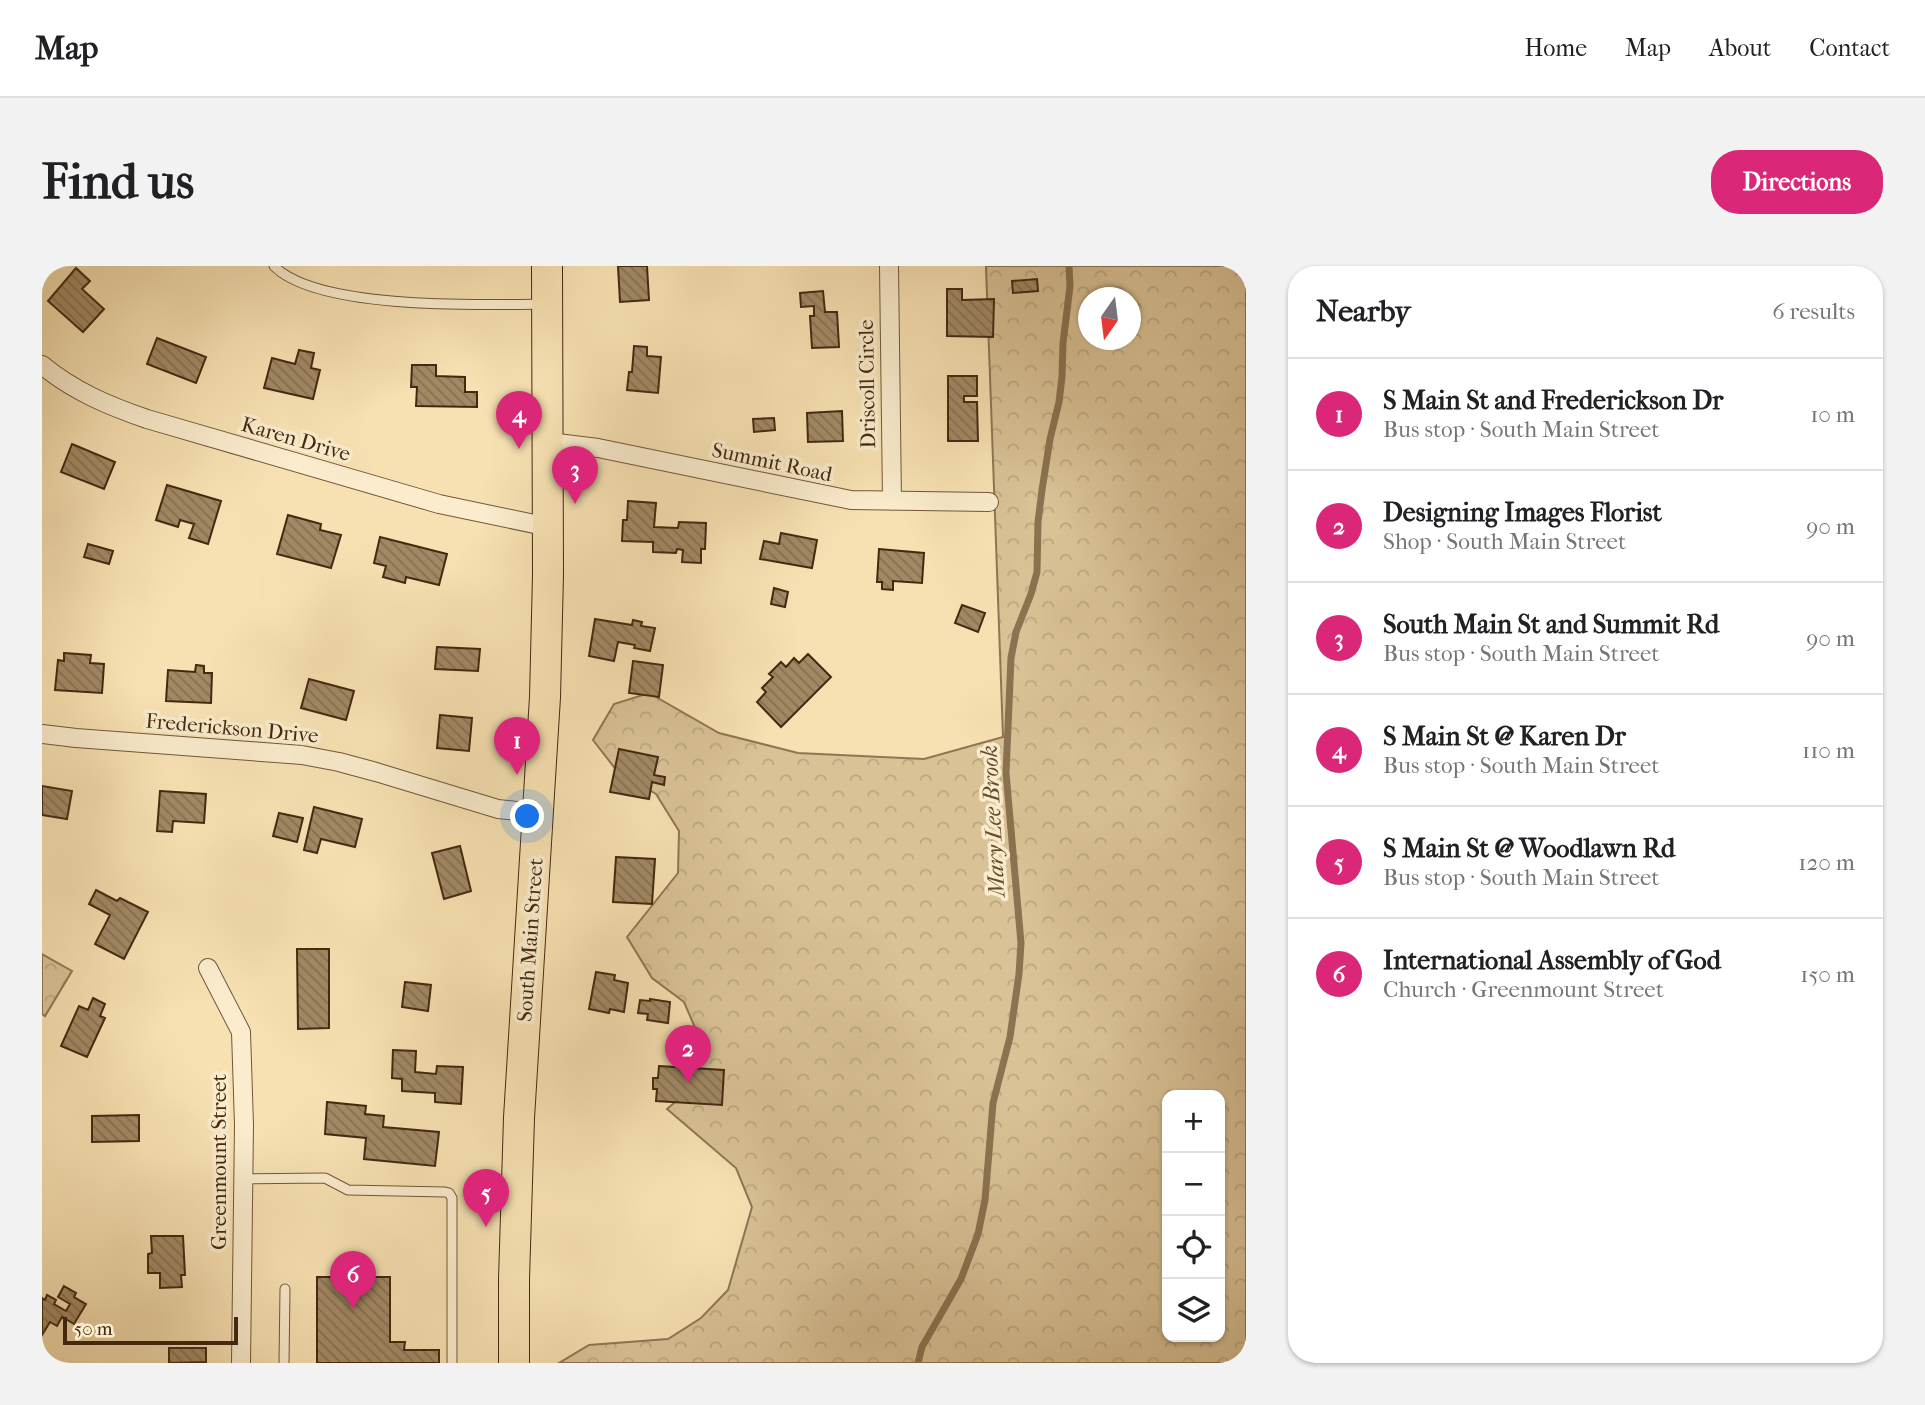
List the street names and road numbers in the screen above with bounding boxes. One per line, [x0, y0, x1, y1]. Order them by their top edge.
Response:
street label: Driscoll Circle [854, 319, 880, 449]
street label: Karen Drive [239, 412, 353, 466]
street label: Summit Road [710, 438, 835, 487]
street label: Frederickson Drive [145, 708, 319, 748]
street label: South Main Street [512, 857, 548, 1023]
street label: Greenmount Street [207, 1074, 231, 1250]

